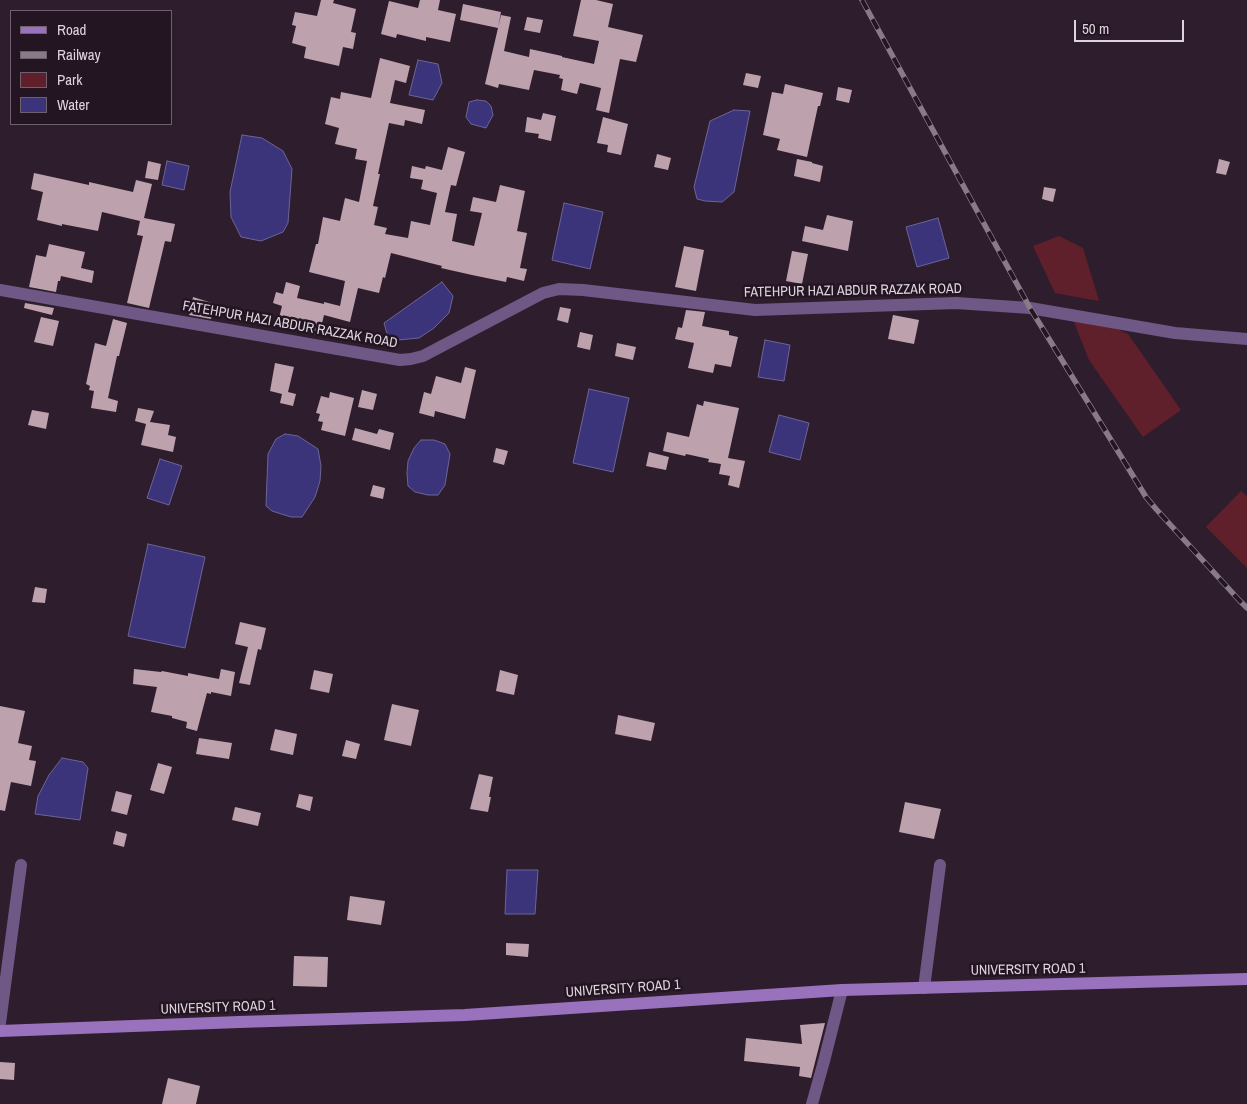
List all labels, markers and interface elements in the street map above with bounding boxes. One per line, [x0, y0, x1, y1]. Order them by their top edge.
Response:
legend [10, 10, 172, 125]
scale bar [1077, 10, 1187, 42]
text: 50 m [1082, 18, 1109, 39]
text: Road [57, 19, 86, 40]
text: Railway [57, 44, 101, 65]
text: Park [57, 69, 82, 90]
text: Water [57, 94, 89, 115]
street label: FATEHPUR HAZI ABDUR RAZZAK ROAD [744, 281, 962, 301]
street label: FATEHPUR HAZI ABDUR RAZZAK ROAD [181, 298, 399, 352]
street label: UNIVERSITY ROAD 1 [970, 961, 1086, 979]
street label: UNIVERSITY ROAD 1 [565, 977, 681, 1001]
street label: UNIVERSITY ROAD 1 [160, 998, 276, 1018]

